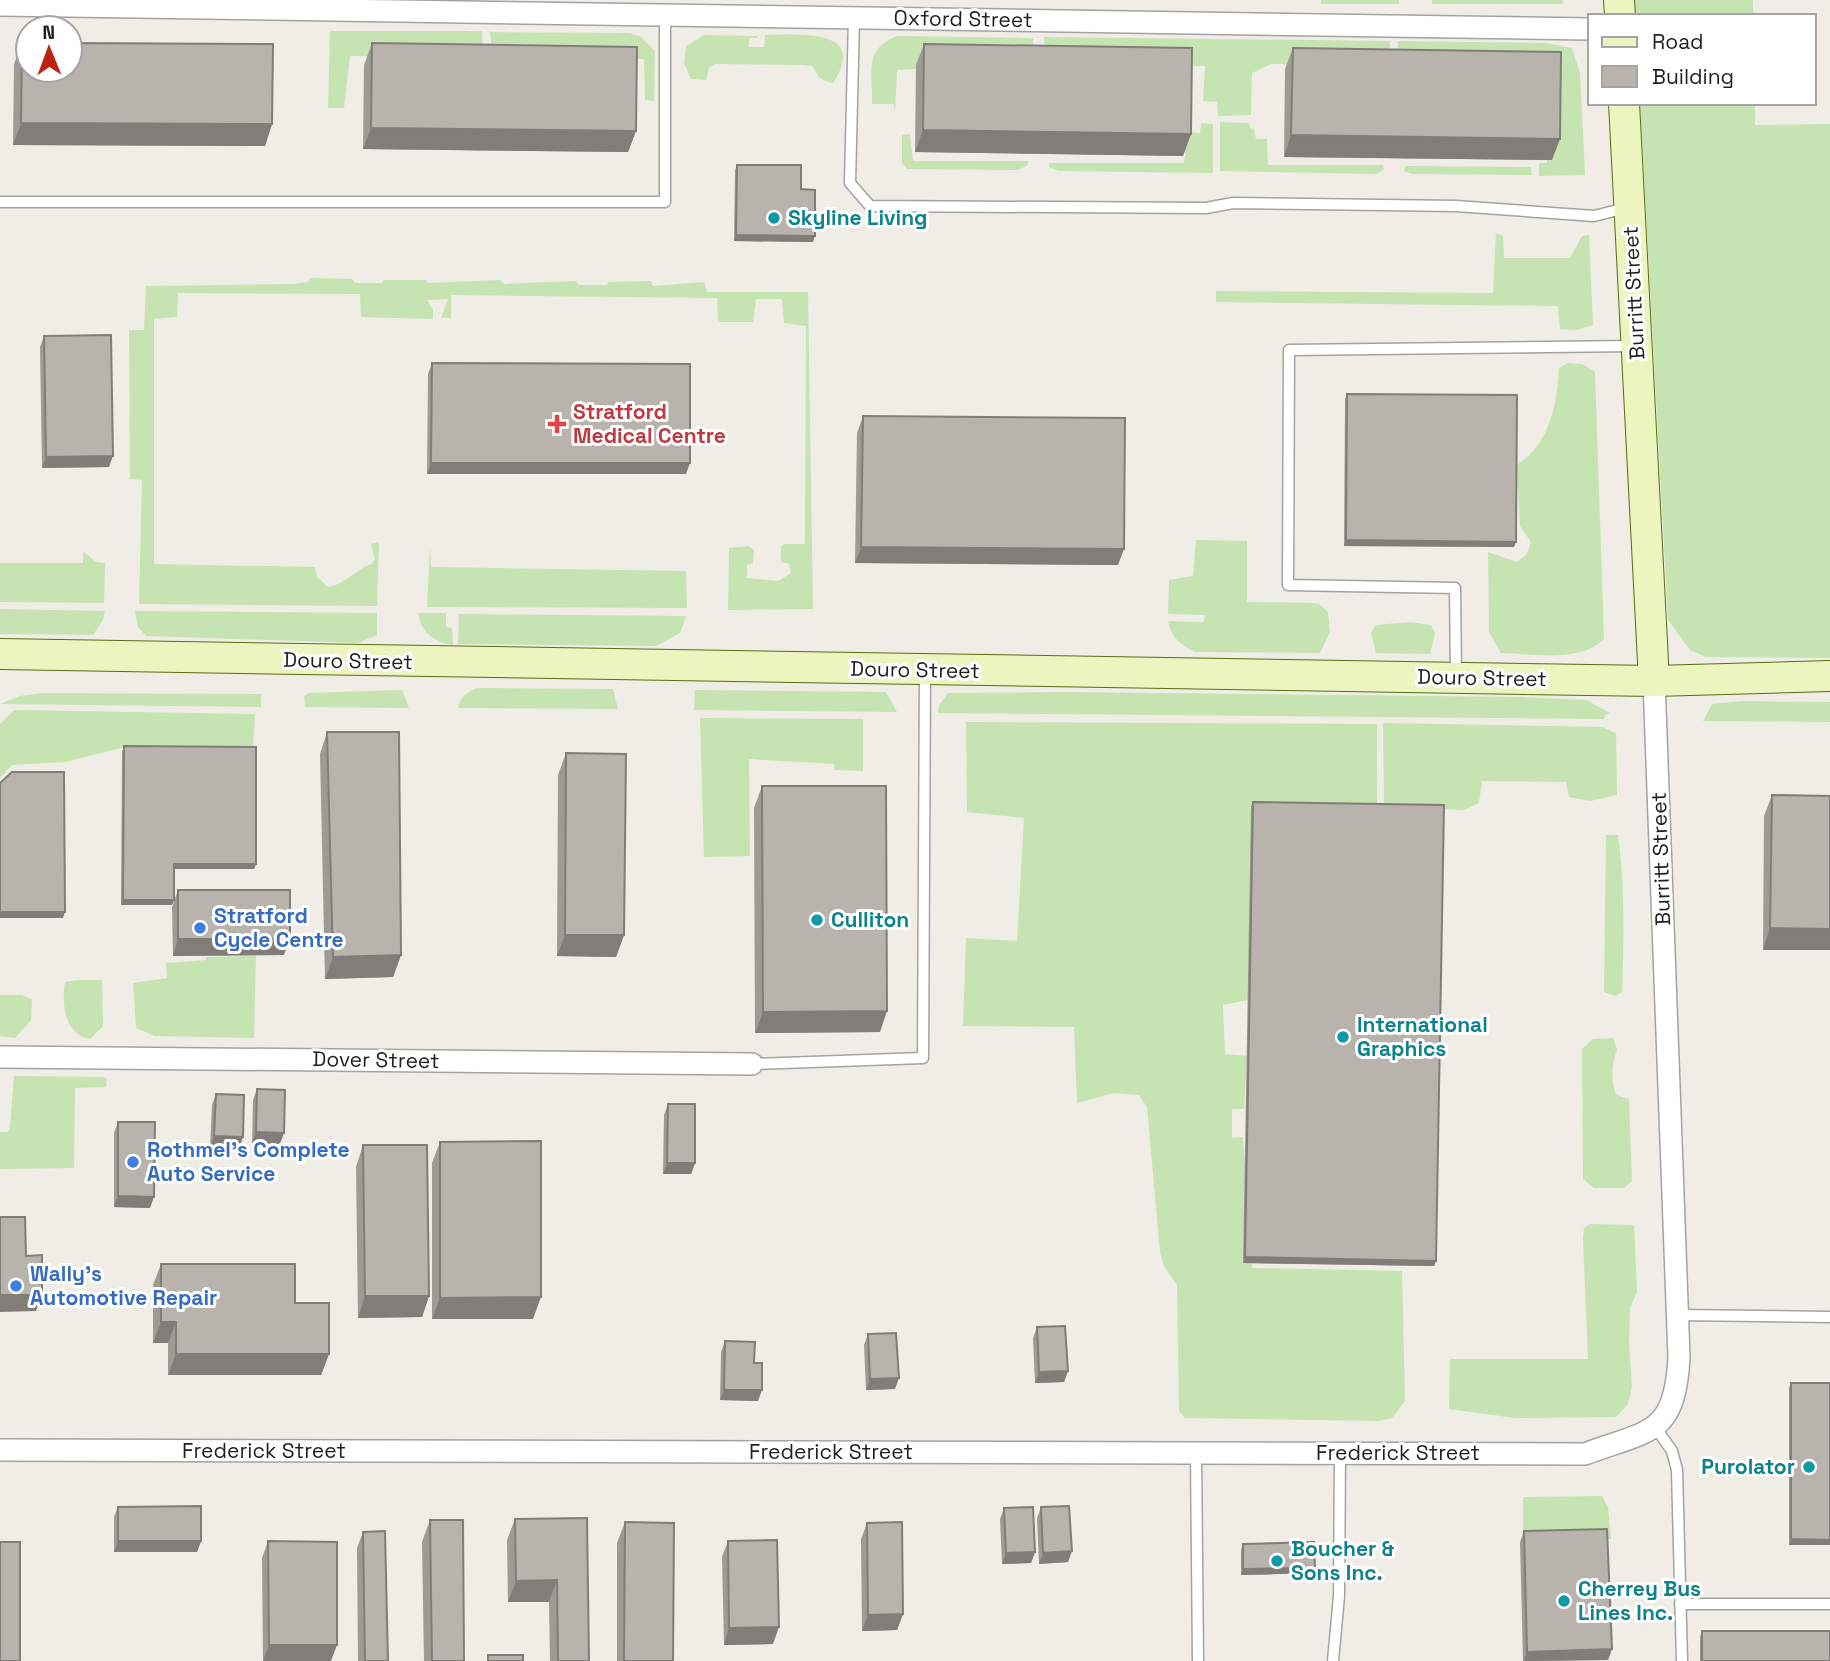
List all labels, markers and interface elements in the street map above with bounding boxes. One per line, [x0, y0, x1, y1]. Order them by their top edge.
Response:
street label: Oxford Street [893, 4, 1033, 33]
north arrow [14, 14, 84, 84]
legend [1588, 14, 1816, 105]
text: N [42, 20, 55, 45]
text: Road [1652, 28, 1704, 55]
text: Building [1652, 63, 1734, 90]
place label: Skyline Living [788, 204, 927, 231]
marker: Skyline Living [766, 210, 782, 226]
street label: Burritt Street [1617, 226, 1650, 360]
place label: Stratford Medical Centre [573, 398, 726, 449]
marker: Stratford Medical Centre [547, 414, 567, 434]
street label: Douro Street [283, 646, 413, 675]
street label: Douro Street [850, 655, 980, 684]
street label: Douro Street [1417, 663, 1547, 692]
street label: Burritt Street [1645, 792, 1676, 926]
place label: Stratford Cycle Centre [214, 902, 344, 953]
place label: Culliton [831, 906, 909, 933]
marker: Culliton [809, 912, 825, 928]
marker: Stratford Cycle Centre [192, 920, 208, 936]
place label: International Graphics [1357, 1011, 1488, 1062]
marker: International Graphics [1335, 1029, 1351, 1045]
street label: Dover Street [312, 1045, 440, 1074]
place label: Rothmel's Complete Auto Service [147, 1136, 350, 1187]
marker: Rothmel's Complete Auto Service [125, 1154, 141, 1170]
place label: Wally's Automotive Repair [30, 1260, 217, 1311]
marker: Wally's Automotive Repair [8, 1278, 24, 1294]
street label: Frederick Street [182, 1437, 346, 1464]
street label: Frederick Street [749, 1438, 913, 1465]
street label: Frederick Street [1316, 1439, 1480, 1466]
place label: Purolator [1701, 1453, 1795, 1480]
marker: Purolator [1801, 1459, 1817, 1475]
place label: Boucher & Sons Inc. [1291, 1535, 1395, 1586]
marker: Boucher & Sons Inc. [1269, 1553, 1285, 1569]
place label: Cherrey Bus Lines Inc. [1578, 1575, 1701, 1626]
marker: Cherrey Bus Lines Inc. [1556, 1593, 1572, 1609]

